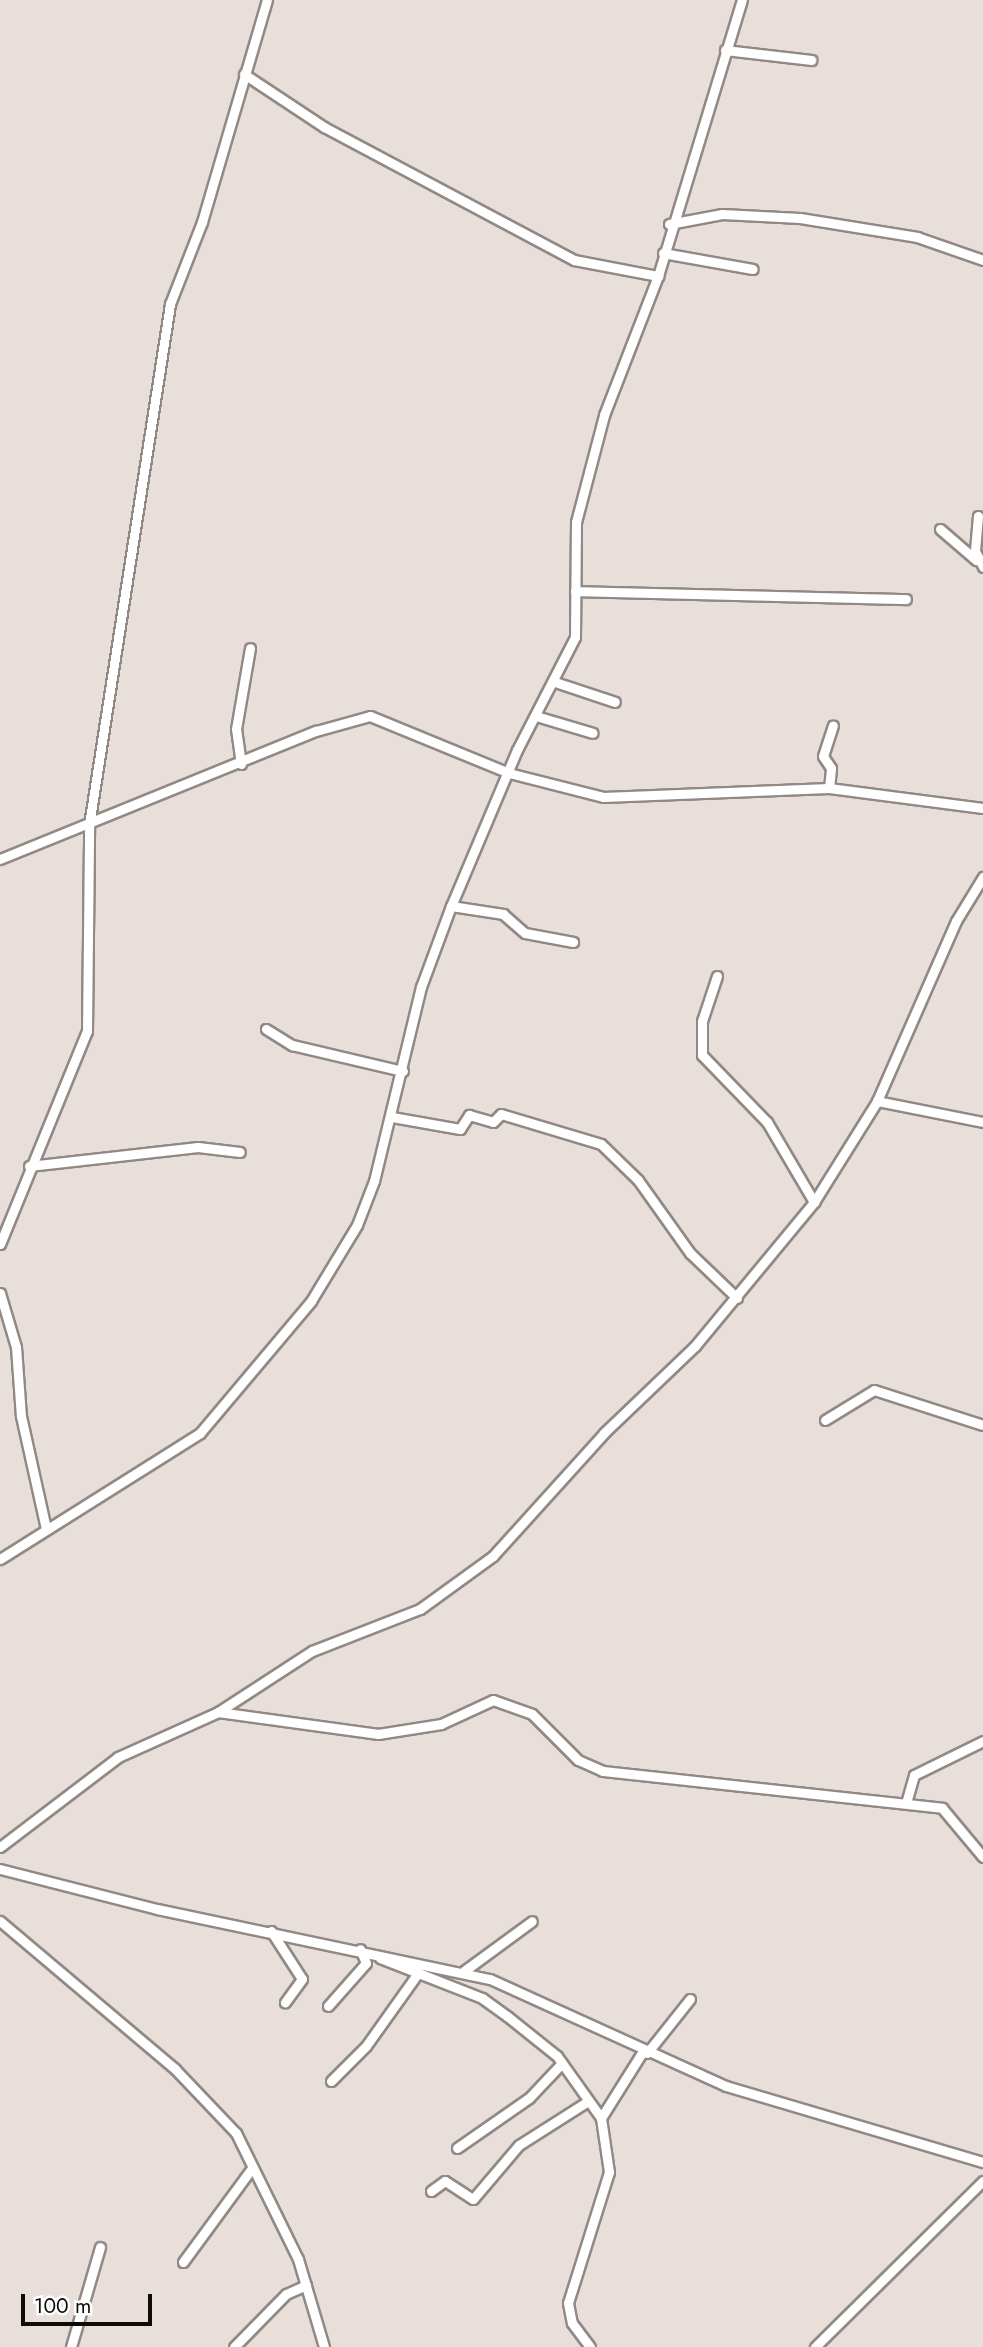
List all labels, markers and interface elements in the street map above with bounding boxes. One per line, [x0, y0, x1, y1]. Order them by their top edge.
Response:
scale bar [24, 2280, 156, 2324]
text: 100 m [34, 2291, 91, 2321]

